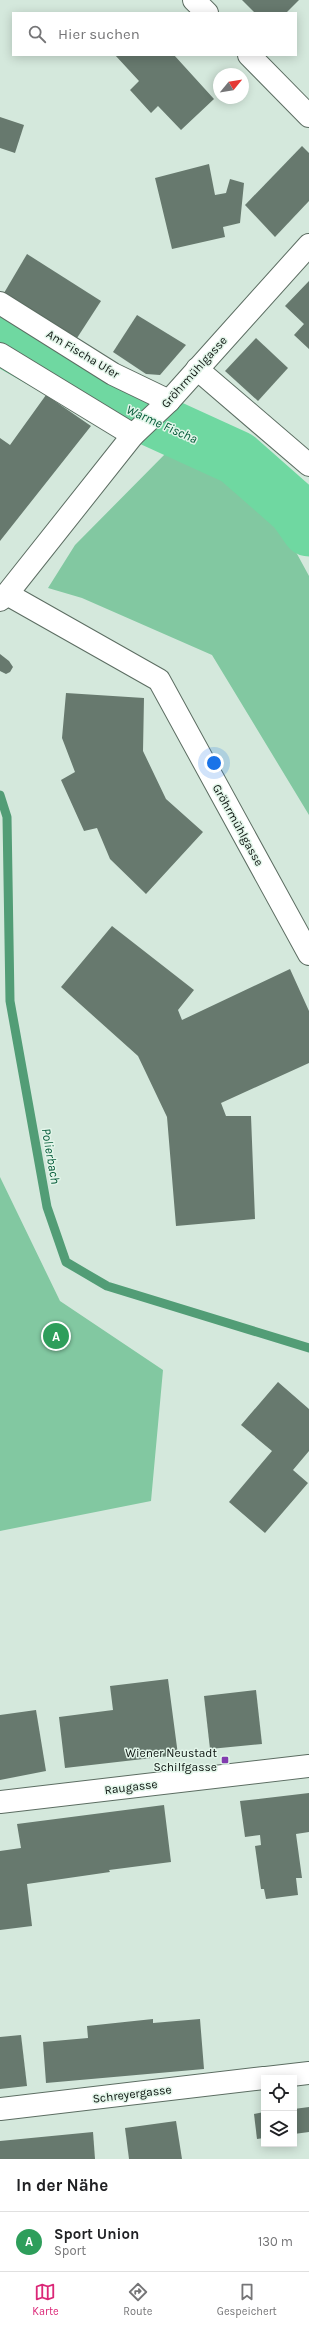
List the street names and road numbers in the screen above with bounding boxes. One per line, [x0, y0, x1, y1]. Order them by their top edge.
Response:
street label: Am Fischa Ufer [44, 327, 123, 382]
street label: Gröhrmühlgasse [158, 333, 230, 411]
street label: Gröhrmühlgasse [210, 782, 266, 868]
street label: Raugasse [104, 1777, 158, 1797]
street label: Schreyergasse [92, 2082, 172, 2106]

